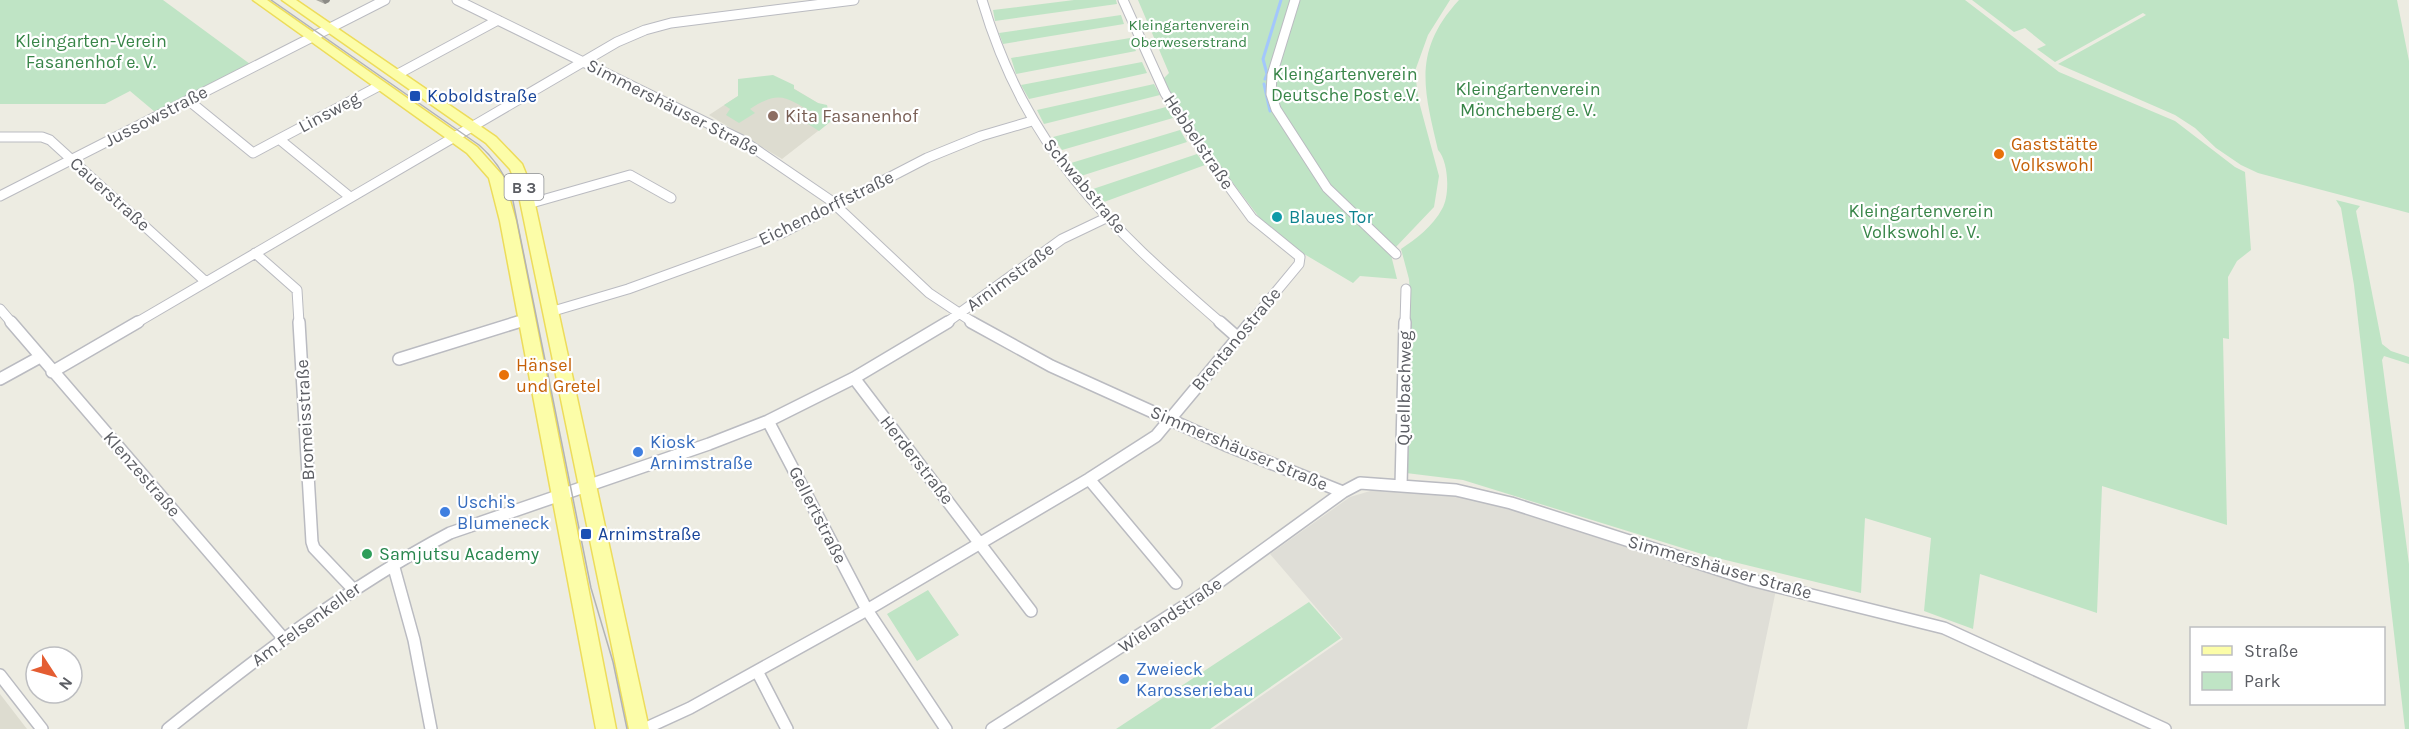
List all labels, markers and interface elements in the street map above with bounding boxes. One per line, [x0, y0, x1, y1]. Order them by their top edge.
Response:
park label: Kleingartenverein Oberweserstrand [1129, 16, 1249, 51]
park label: Kleingarten-Verein Fasanenhof e. V. [15, 30, 167, 73]
street label: Simmershäuser Straße [583, 54, 763, 160]
park label: Kleingartenverein Deutsche Post e.V. [1271, 63, 1419, 106]
park label: Kleingartenverein Möncheberg e. V. [1455, 78, 1601, 121]
street label: Jussowstraße [101, 81, 211, 151]
place label: Koboldstraße [427, 85, 537, 107]
street label: Linsweg [294, 87, 364, 137]
marker: Koboldstraße [408, 89, 422, 103]
street label: Hebbelstraße [1159, 90, 1239, 194]
place label: Kita Fasanenhof [785, 105, 919, 127]
marker: Kita Fasanenhof [766, 109, 780, 123]
place label: Gaststätte Volkswohl [2011, 133, 2098, 176]
street label: Schwabstraße [1039, 134, 1131, 238]
marker: Gaststätte Volkswohl [1992, 147, 2006, 161]
street label: Cauerstraße [65, 152, 155, 236]
street label: Eichendorffstraße [755, 166, 897, 250]
road number: B 3 [504, 174, 544, 200]
park label: Kleingartenverein Volkswohl e. V. [1848, 200, 1994, 243]
place label: Blaues Tor [1289, 206, 1373, 228]
marker: Blaues Tor [1270, 210, 1284, 224]
street label: Arnimstraße [962, 238, 1058, 316]
street label: Brentanostraße [1186, 283, 1286, 395]
street label: Quellbachweg [1392, 330, 1416, 446]
place label: Hänsel und Gretel [516, 354, 601, 397]
street label: Bromeisstraße [291, 359, 319, 481]
marker: Hänsel und Gretel [497, 368, 511, 382]
street label: Simmershäuser Straße [1147, 401, 1331, 495]
street label: Herderstraße [875, 411, 959, 509]
street label: Klenzestraße [99, 426, 185, 522]
place label: Kiosk Arnimstraße [650, 431, 753, 474]
marker: Kiosk Arnimstraße [631, 445, 645, 459]
street label: Gellertstraße [784, 463, 852, 567]
place label: Uschi's Blumeneck [457, 491, 550, 534]
marker: Uschi's Blumeneck [438, 505, 452, 519]
place label: Arnimstraße [598, 523, 701, 545]
marker: Arnimstraße [579, 527, 593, 541]
street label: Simmershäuser Straße [1625, 530, 1815, 604]
place label: Samjutsu Academy [379, 543, 540, 565]
marker: Samjutsu Academy [360, 547, 374, 561]
street label: Wielandstraße [1114, 572, 1226, 658]
street label: Am Felsenkeller [247, 577, 365, 671]
legend [2190, 627, 2385, 705]
text: Straße [2244, 640, 2298, 662]
north arrow [24, 645, 84, 705]
place label: Zweieck Karosseriebau [1136, 658, 1254, 701]
text: Park [2244, 670, 2281, 692]
marker: Zweieck Karosseriebau [1117, 672, 1131, 686]
text: N [55, 673, 77, 694]

